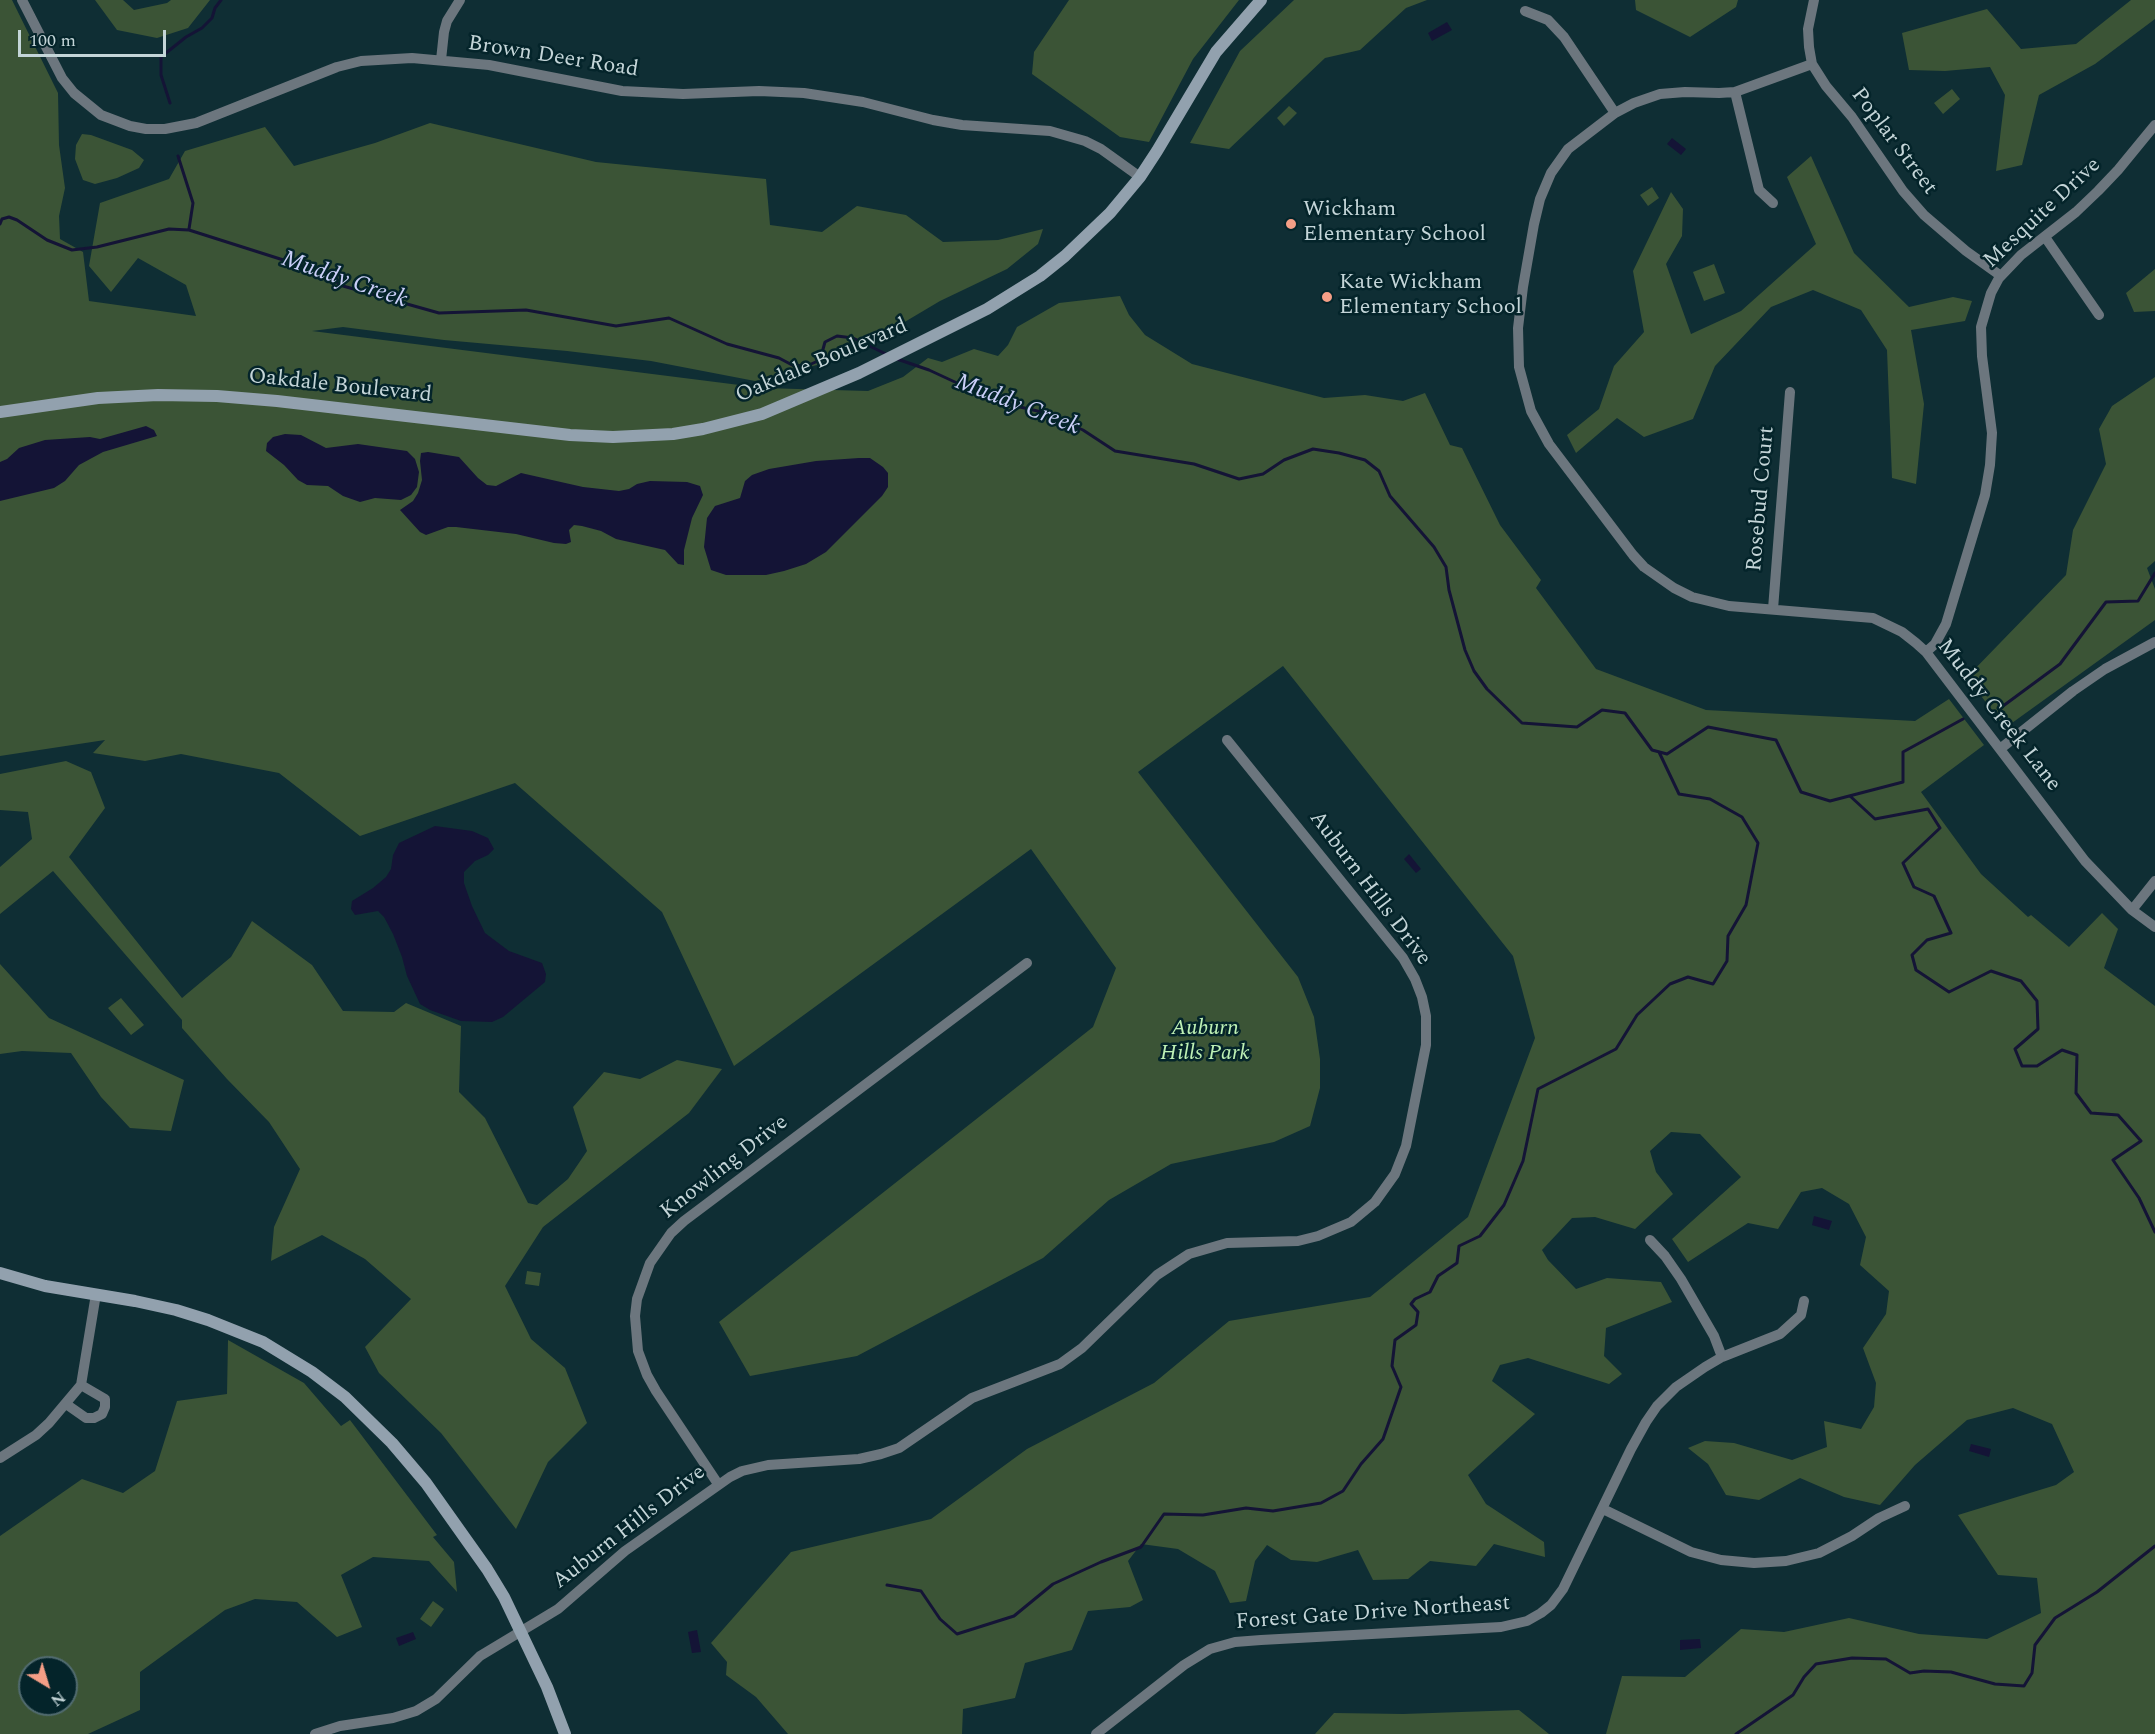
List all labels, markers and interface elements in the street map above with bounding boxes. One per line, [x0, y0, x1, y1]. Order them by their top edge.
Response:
scale bar [21, 18, 170, 56]
text: 100 m [29, 27, 76, 54]
street label: Brown Deer Road [466, 31, 640, 85]
street label: Poplar Street [1844, 83, 1942, 201]
street label: Mesquite Drive [1979, 153, 2107, 275]
place label: Wickham Elementary School [1303, 198, 1486, 249]
marker: Wickham Elementary School [1284, 217, 1298, 231]
water label: Muddy Creek [277, 246, 411, 316]
place label: Kate Wickham Elementary School [1339, 271, 1522, 322]
marker: Kate Wickham Elementary School [1320, 290, 1334, 304]
street label: Oakdale Boulevard [732, 314, 912, 410]
street label: Oakdale Boulevard [247, 364, 433, 410]
water label: Muddy Creek [950, 369, 1084, 443]
street label: Rosebud Court [1742, 425, 1782, 573]
street label: Muddy Creek Lane [1930, 635, 2066, 797]
street label: Auburn Hills Drive [1302, 807, 1436, 971]
park label: Auburn Hills Park [1160, 1017, 1250, 1068]
street label: Knowling Drive [656, 1110, 794, 1226]
street label: Auburn Hills Drive [548, 1460, 712, 1596]
street label: Forest Gate Drive Northeast [1235, 1591, 1511, 1637]
north arrow [18, 1656, 78, 1716]
text: N [45, 1685, 70, 1712]

